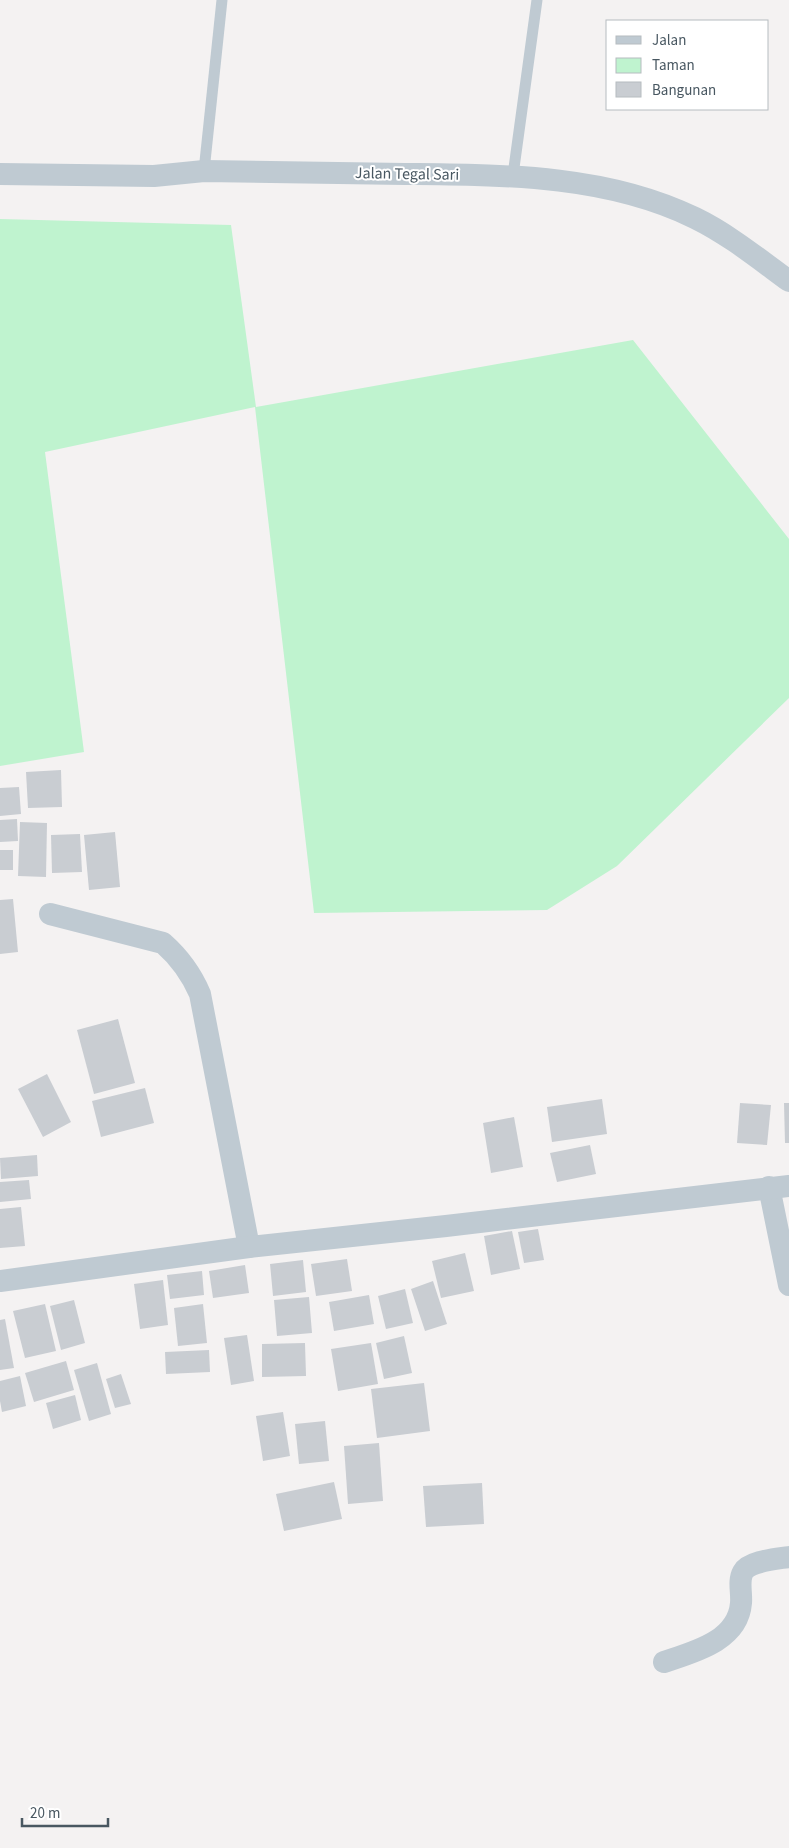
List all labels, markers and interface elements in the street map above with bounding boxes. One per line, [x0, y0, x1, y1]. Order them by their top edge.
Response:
legend [606, 20, 769, 110]
text: Jalan [652, 30, 686, 51]
text: Taman [652, 55, 695, 76]
text: Bangunan [652, 80, 716, 101]
street label: Jalan Tegal Sari [355, 162, 459, 186]
scale bar [22, 1796, 109, 1828]
text: 20 m [30, 1803, 60, 1824]

